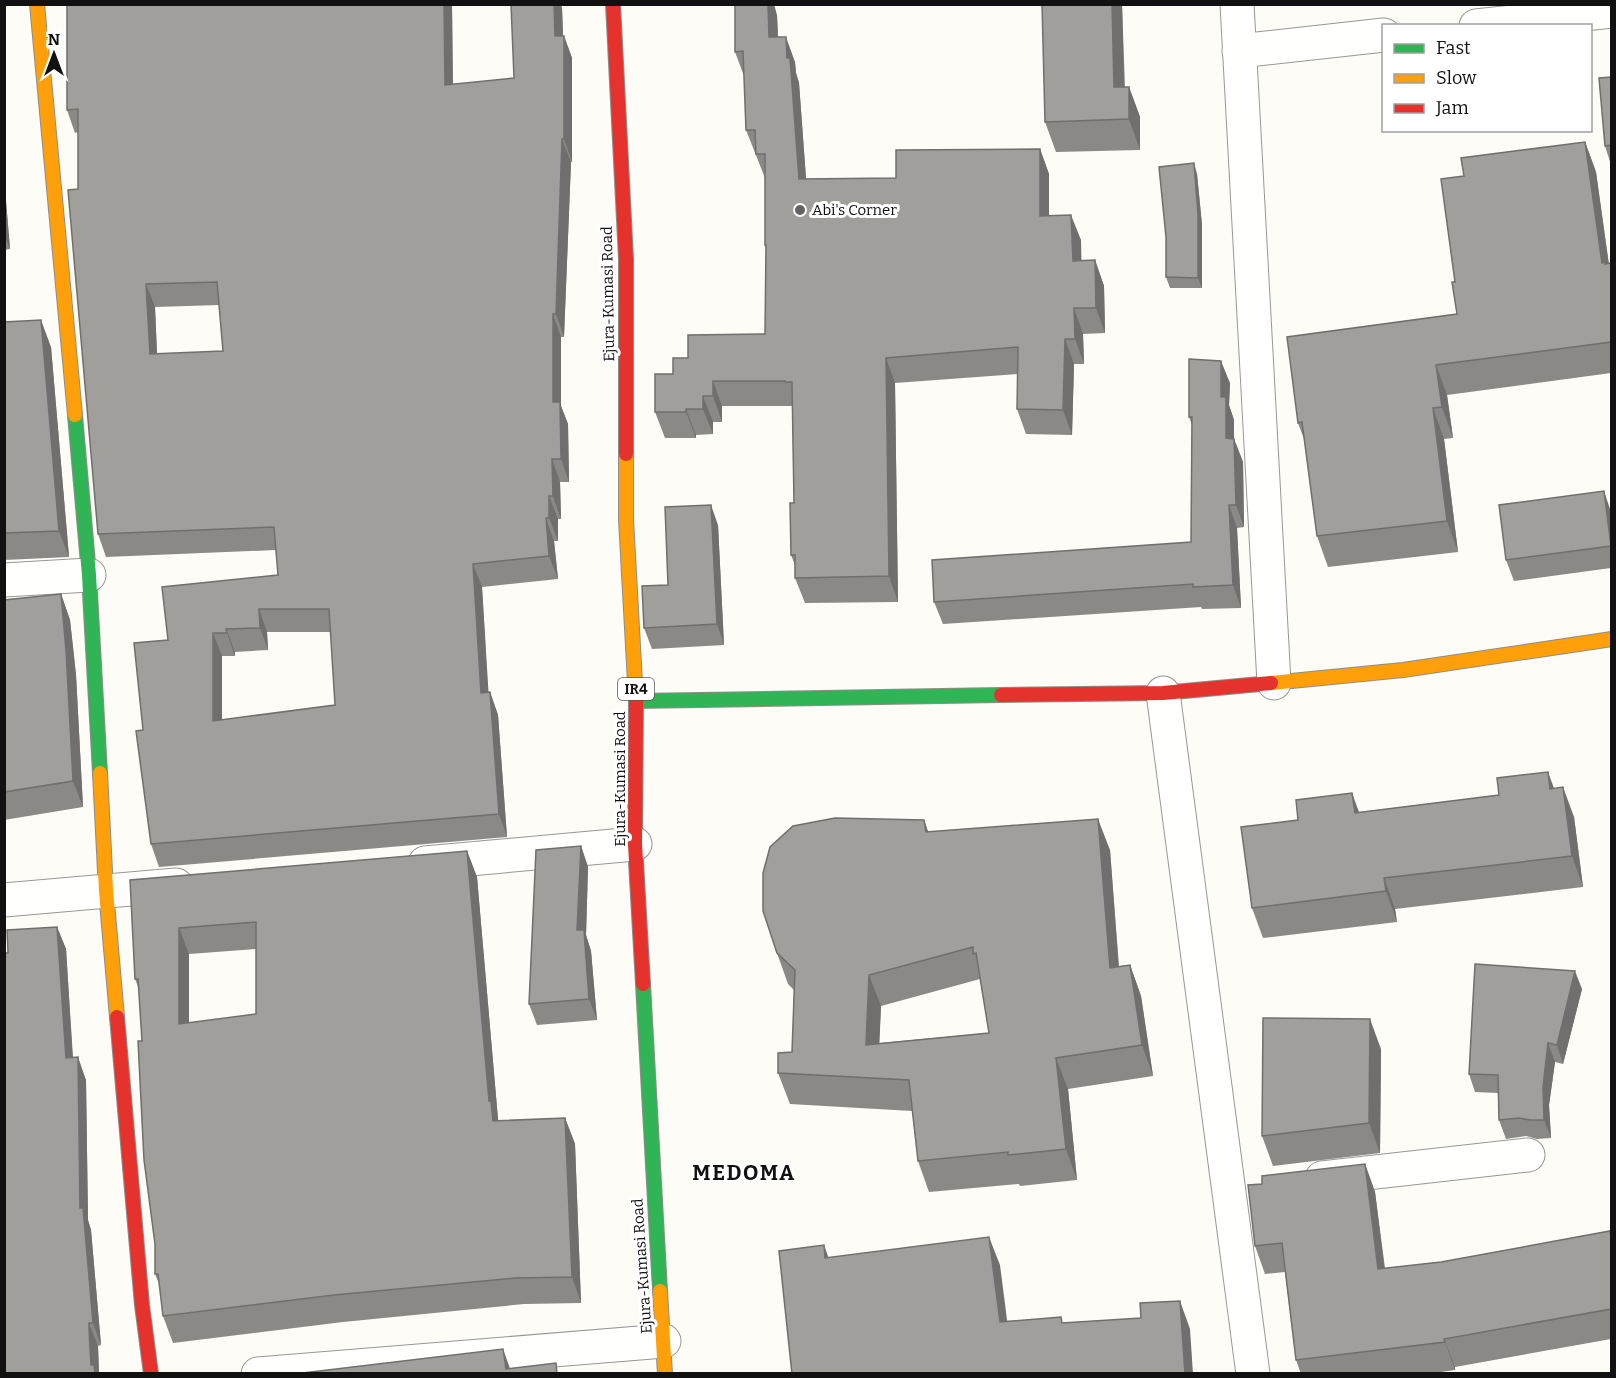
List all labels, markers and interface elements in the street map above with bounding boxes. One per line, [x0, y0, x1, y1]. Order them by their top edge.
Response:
north arrow [24, 24, 84, 84]
legend [1382, 24, 1592, 132]
text: N [48, 30, 60, 49]
text: Fast [1436, 37, 1471, 59]
text: Slow [1436, 67, 1477, 89]
text: Jam [1435, 97, 1469, 119]
place label: Abi's Corner [812, 201, 897, 219]
marker: Abi's Corner [793, 203, 807, 217]
street label: Ejura-Kumasi Road [598, 226, 618, 362]
road number: IR4 [618, 678, 654, 700]
street label: Ejura-Kumasi Road [611, 711, 629, 847]
district label: MEDOMA [692, 1160, 796, 1186]
street label: Ejura-Kumasi Road [628, 1198, 656, 1334]

